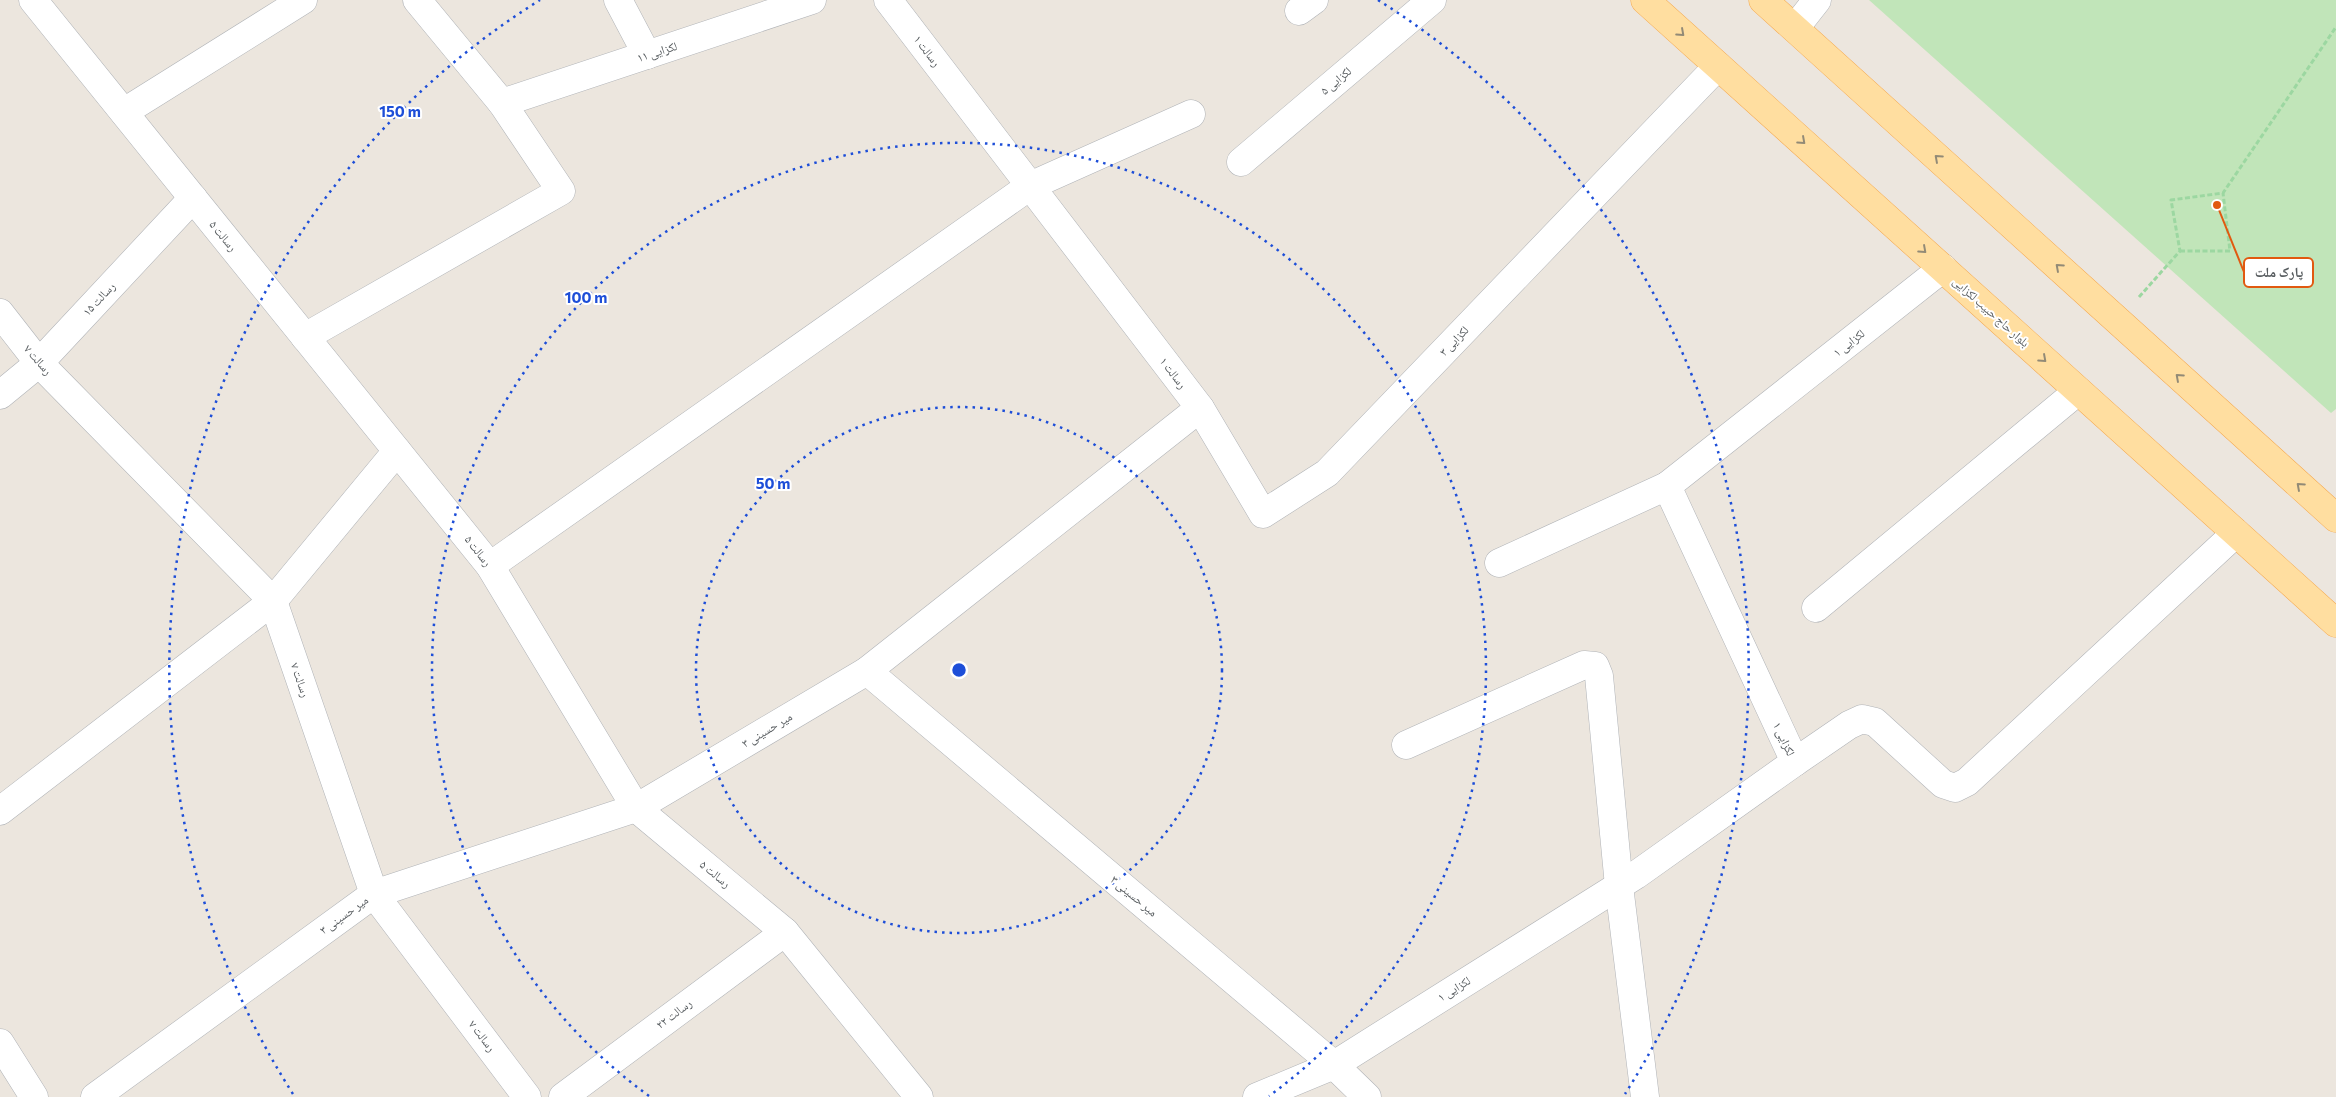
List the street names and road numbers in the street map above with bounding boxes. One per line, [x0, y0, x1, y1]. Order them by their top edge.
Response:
street label: رسالت ۱ [911, 32, 944, 69]
street label: لکزایی ۱۱ [635, 38, 679, 65]
street label: لکزایی ۵ [1317, 63, 1354, 98]
street label: رسالت ۵ [207, 217, 241, 254]
street label: بلوار حاج حبیب لکزايی [1950, 273, 2033, 350]
street label: رسالت ۱۵ [79, 278, 118, 318]
street label: لکزایی ۳ [1436, 323, 1472, 359]
street label: لکزایی ۱ [1830, 326, 1868, 360]
street label: رسالت ۷ [22, 341, 56, 378]
street label: رسالت ۱ [1157, 354, 1190, 391]
street label: رسالت ۵ [462, 532, 495, 569]
street label: رسالت ۷ [289, 661, 313, 699]
street label: میر حسینی ۳ [739, 709, 795, 751]
street label: لکزایی ۱ [1770, 719, 1799, 758]
street label: رسالت ۵ [697, 857, 734, 890]
street label: میر حسینی ۳ [1108, 872, 1161, 920]
street label: میر حسینی ۳ [317, 892, 371, 937]
street label: لکزایی ۱ [1435, 973, 1473, 1005]
street label: رسالت ۲۲ [653, 995, 694, 1031]
street label: رسالت ۷ [466, 1017, 499, 1054]

